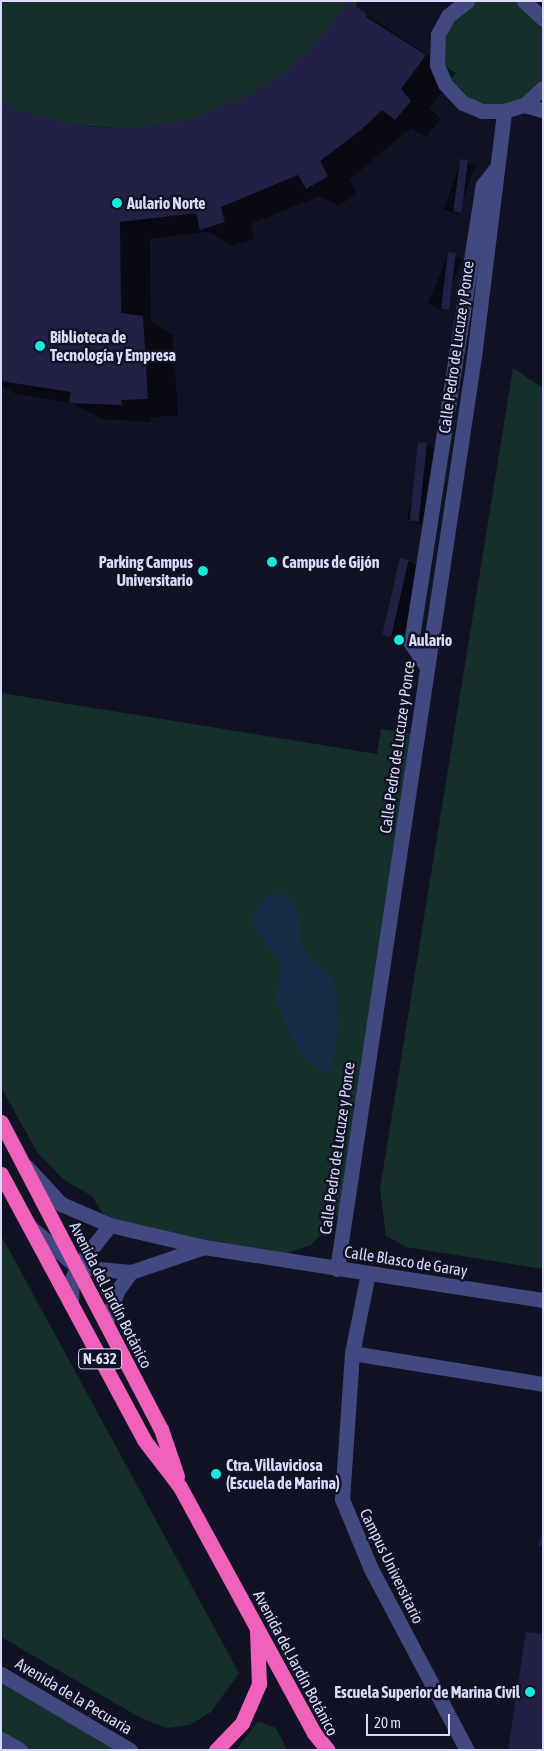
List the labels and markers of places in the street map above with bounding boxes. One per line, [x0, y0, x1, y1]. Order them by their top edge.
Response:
place label: Aulario Norte [127, 193, 206, 213]
marker: Aulario Norte [111, 197, 123, 209]
place label: Biblioteca de Tecnología y Empresa [50, 327, 176, 365]
marker: Biblioteca de Tecnología y Empresa [34, 340, 46, 352]
place label: Parking Campus Universitario [99, 552, 193, 590]
place label: Campus de Gijón [282, 552, 379, 572]
marker: Campus de Gijón [266, 556, 278, 568]
marker: Parking Campus Universitario [197, 565, 209, 577]
place label: Aulario [409, 630, 452, 650]
marker: Aulario [393, 634, 405, 646]
place label: Ctra. Villaviciosa (Escuela de Marina) [226, 1455, 340, 1493]
marker: Ctra. Villaviciosa (Escuela de Marina) [210, 1468, 222, 1480]
place label: Escuela Superior de Marina Civil [334, 1682, 520, 1702]
marker: Escuela Superior de Marina Civil [524, 1686, 536, 1698]

